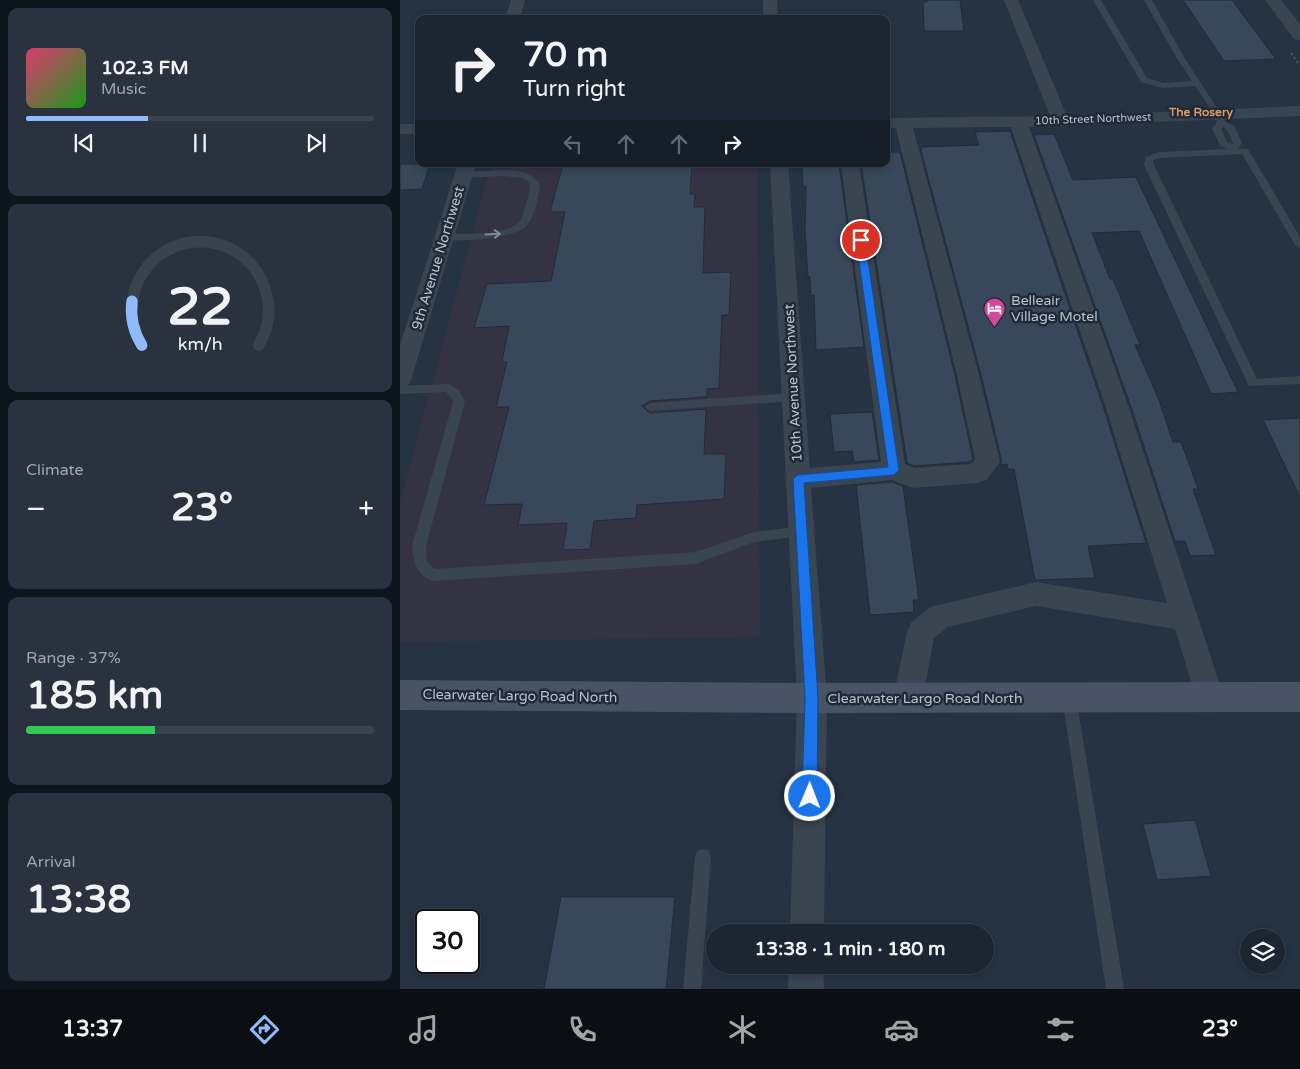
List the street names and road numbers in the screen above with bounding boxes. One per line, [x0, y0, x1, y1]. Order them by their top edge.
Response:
street label: 10th Street Northwest [1035, 110, 1151, 128]
street label: 9th Avenue Northwest [408, 183, 468, 332]
street label: 10th Avenue Northwest [780, 303, 806, 463]
street label: Clearwater Largo Road North [422, 686, 618, 706]
street label: Clearwater Largo Road North [828, 690, 1022, 707]

